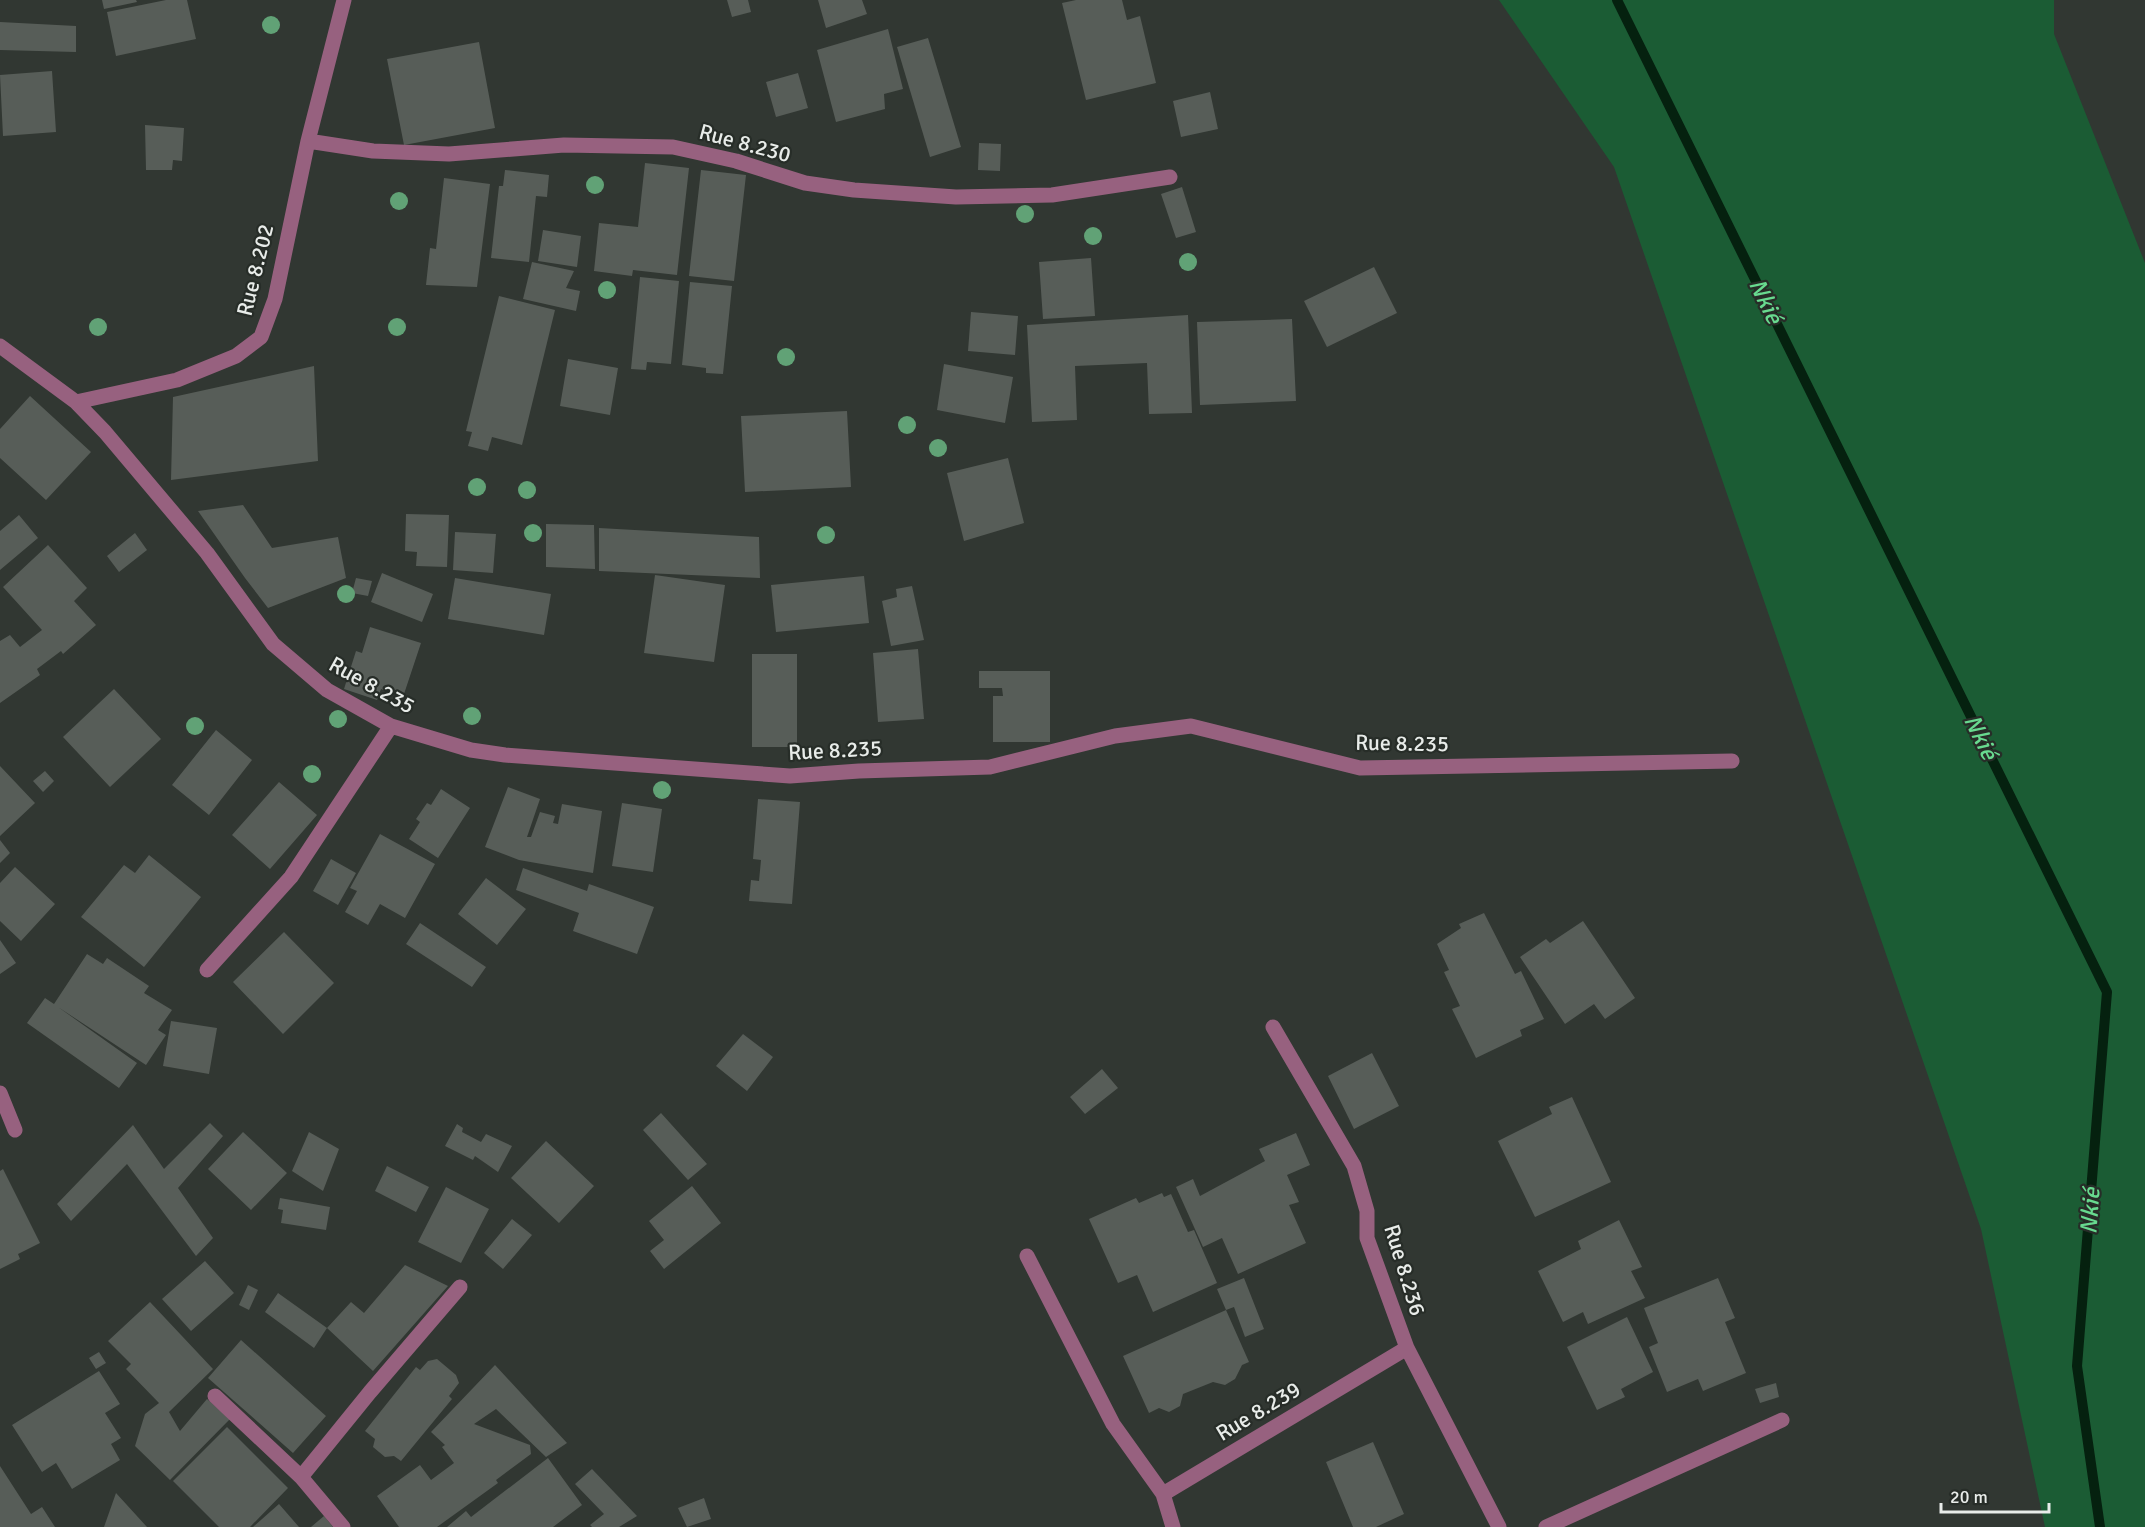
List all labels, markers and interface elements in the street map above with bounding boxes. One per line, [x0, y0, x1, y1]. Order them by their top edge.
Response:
street label: Rue 8.230 [696, 118, 794, 168]
street label: Rue 8.202 [231, 221, 279, 319]
water label: Nkié [1742, 273, 1791, 330]
street label: Rue 8.235 [324, 650, 420, 720]
water label: Nkié [1957, 709, 2006, 766]
street label: Rue 8.235 [1355, 729, 1449, 757]
street label: Rue 8.235 [787, 734, 883, 766]
water label: Nkié [2073, 1185, 2107, 1235]
street label: Rue 8.236 [1378, 1221, 1432, 1319]
street label: Rue 8.239 [1211, 1375, 1305, 1447]
scale bar [1941, 1476, 2049, 1514]
text: 20 m [1950, 1486, 1988, 1508]

